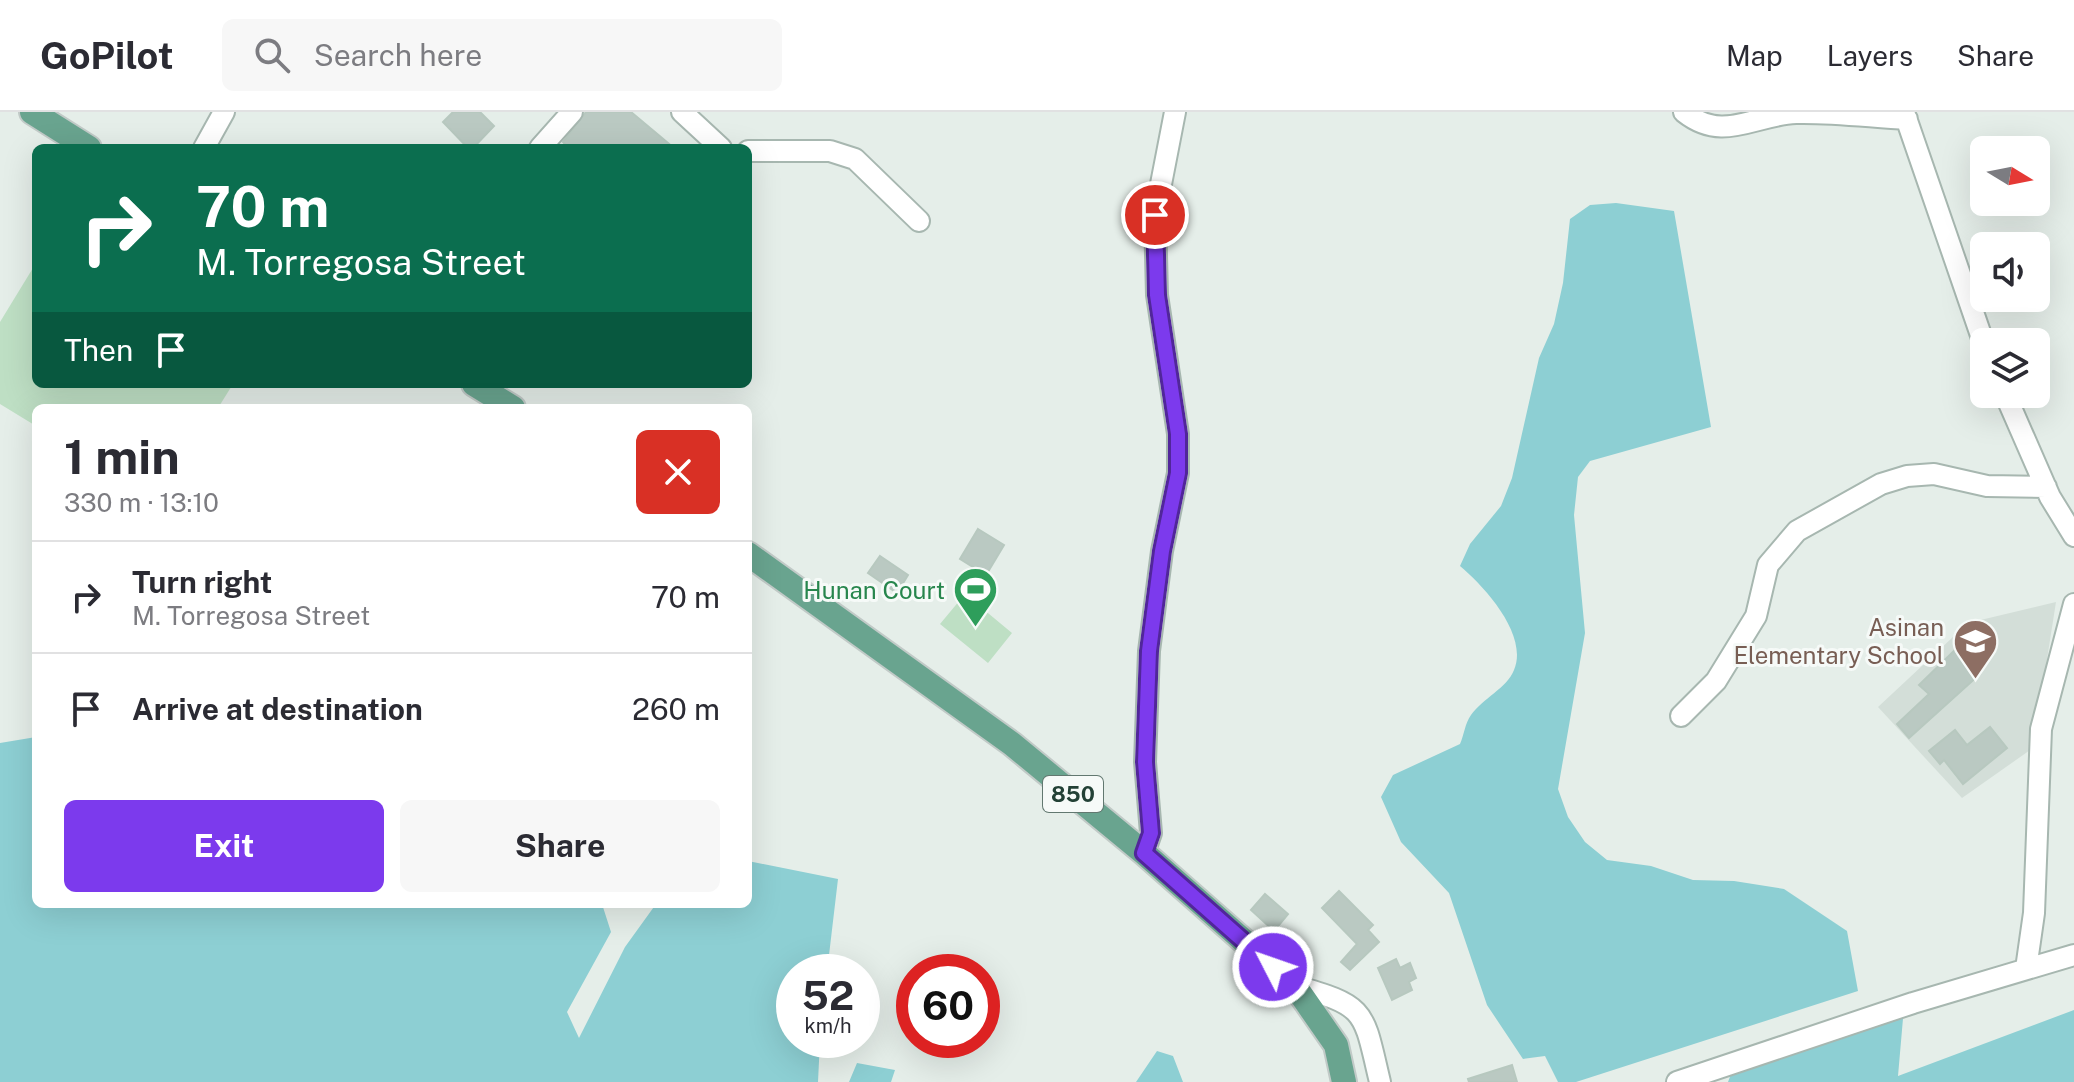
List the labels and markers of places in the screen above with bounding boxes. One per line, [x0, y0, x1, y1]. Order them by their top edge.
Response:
pin [1121, 181, 1189, 249]
sports icon: Hunan Court [952, 566, 1000, 629]
place label: Hunan Court [803, 576, 945, 604]
place label: Asinan Elementary School [1733, 613, 1944, 669]
school or university icon: Asinan Elementary School [1951, 617, 1999, 680]

